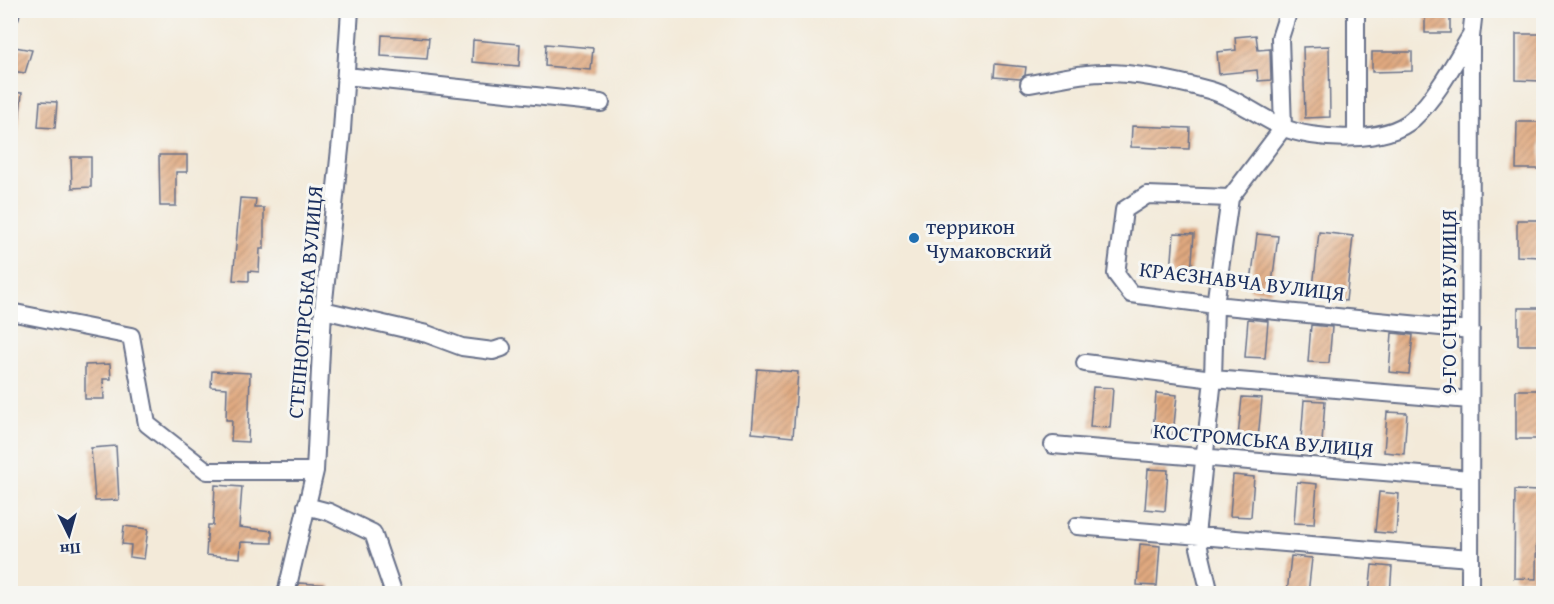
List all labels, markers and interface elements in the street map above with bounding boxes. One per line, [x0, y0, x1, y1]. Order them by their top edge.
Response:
street label: СТЕПНОГІРСЬКА ВУЛИЦЯ [279, 184, 331, 420]
street label: 9-ГО СІЧНЯ ВУЛИЦЯ [1433, 210, 1464, 394]
place label: террикон Чумаковский [926, 211, 1052, 266]
marker: террикон Чумаковский [907, 231, 921, 245]
street label: КРАЄЗНАВЧА ВУЛИЦЯ [1138, 253, 1346, 309]
street label: КОСТРОМСЬКА ВУЛИЦЯ [1152, 415, 1374, 465]
north arrow [39, 505, 99, 565]
text: Пн [59, 537, 82, 563]

